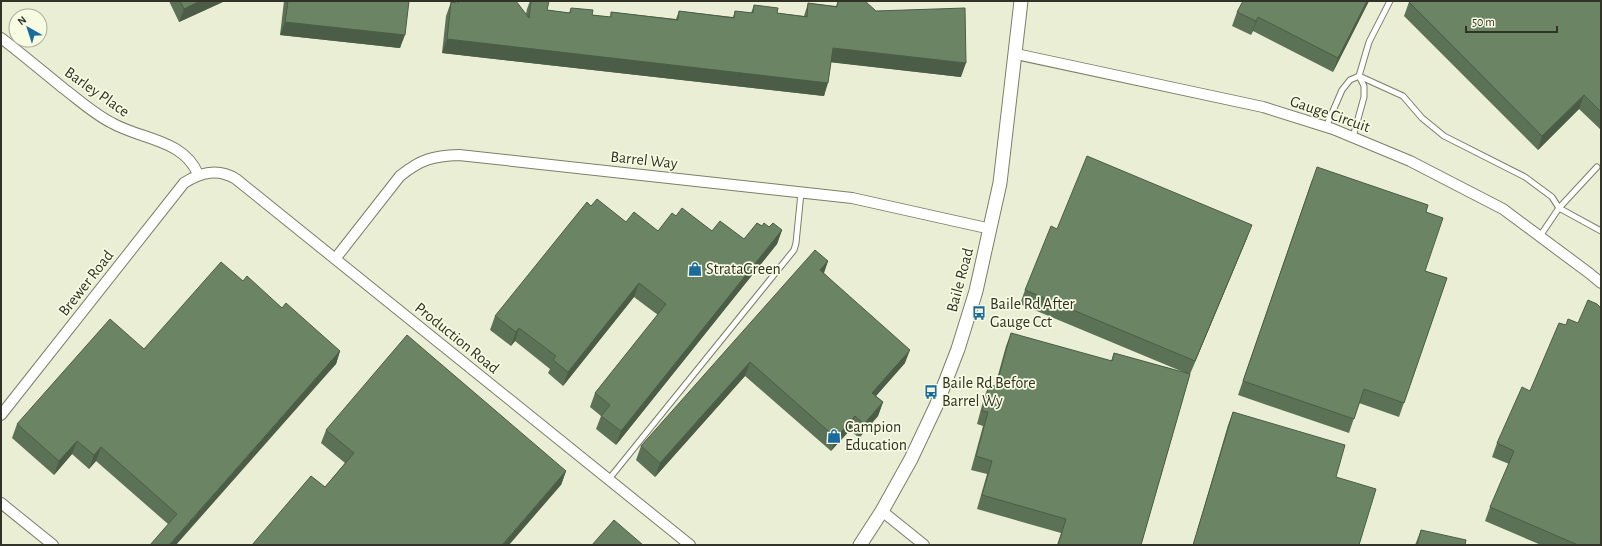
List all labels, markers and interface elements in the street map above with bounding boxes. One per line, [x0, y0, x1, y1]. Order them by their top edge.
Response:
north arrow [8, 8, 48, 48]
scale bar [1466, 8, 1557, 34]
text: N [16, 14, 28, 27]
text: 50 m [1472, 16, 1495, 28]
street label: Barley Place [61, 64, 132, 121]
street label: Gauge Circuit [1288, 93, 1372, 135]
street label: Barrel Way [609, 149, 679, 172]
street label: Baile Road [944, 246, 976, 314]
street label: Brewer Road [56, 247, 116, 319]
shop icon: StrataGreen [687, 261, 703, 277]
place label: StrataGreen [706, 261, 781, 277]
place label: Baile Rd After Gauge Cct [990, 296, 1076, 330]
street label: Production Road [412, 299, 502, 377]
bus stop icon: Baile Rd After Gauge Cct [971, 305, 987, 321]
place label: Baile Rd Before Barrel Wy [942, 375, 1036, 410]
bus stop icon: Baile Rd Before Barrel Wy [923, 384, 939, 400]
place label: Campion Education [845, 419, 907, 453]
shop icon: Campion Education [826, 428, 842, 444]

